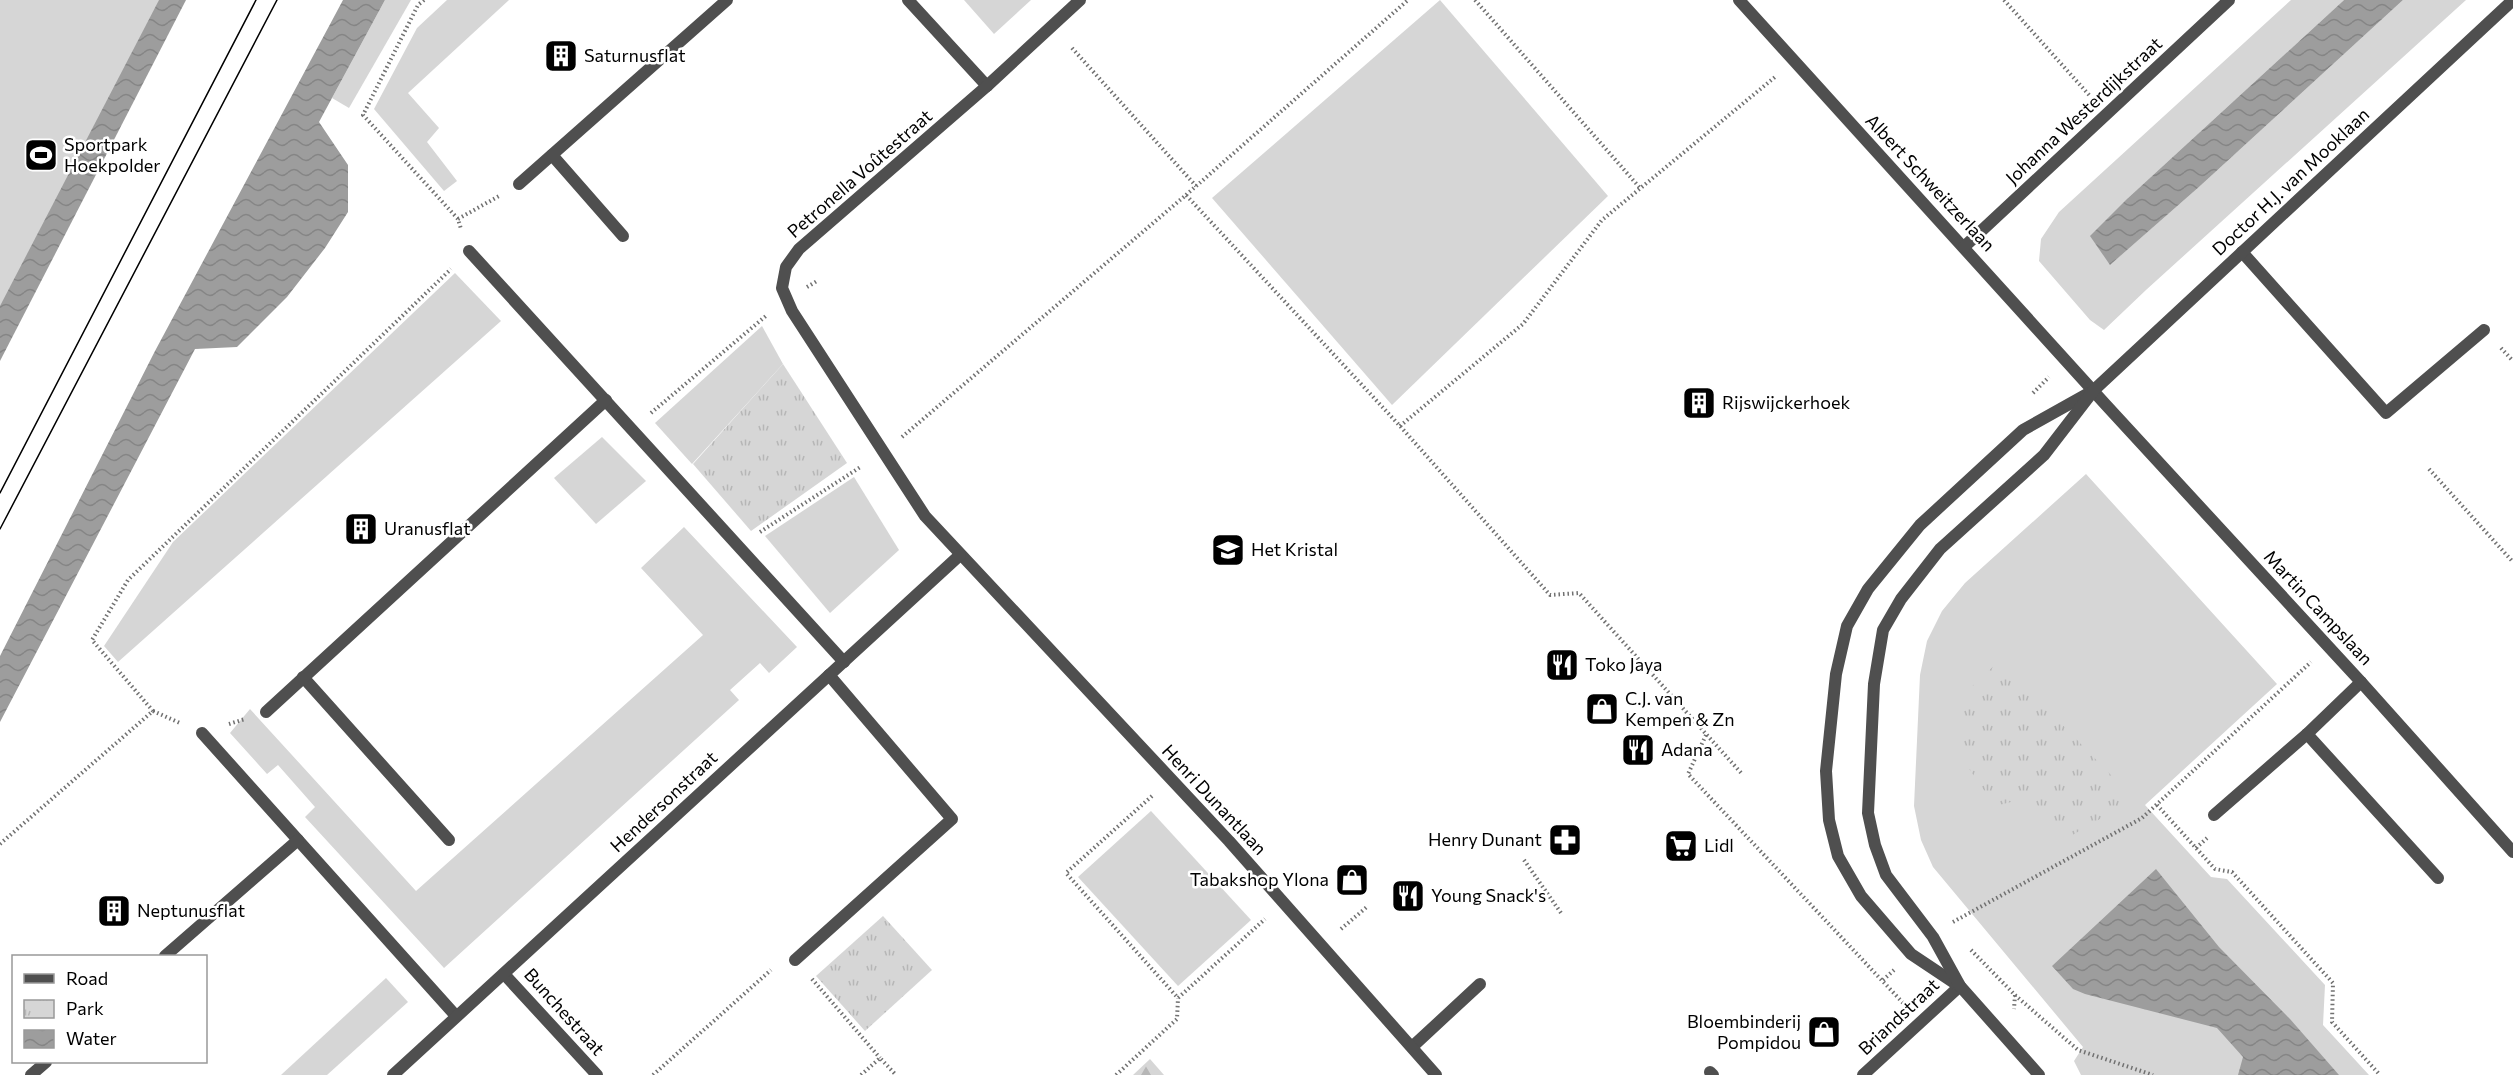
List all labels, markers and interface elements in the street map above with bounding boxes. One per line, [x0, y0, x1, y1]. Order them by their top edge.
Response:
street label: Johanna Westerdijkstraat [2001, 32, 2166, 188]
building icon: Saturnusflat [543, 38, 579, 74]
place label: Saturnusflat [584, 44, 686, 66]
street label: Doctor H.J. van Mooklaan [2207, 103, 2373, 260]
street label: Petronella Voûtestraat [782, 104, 936, 242]
street label: Albert Schweitzerlaan [1861, 109, 2000, 256]
place label: Sportpark Hoekpolder [64, 133, 161, 176]
sports icon: Sportpark Hoekpolder [23, 137, 59, 173]
building icon: Rijswijckerhoek [1681, 385, 1717, 421]
place label: Rijswijckerhoek [1722, 391, 1850, 413]
building icon: Uranusflat [343, 511, 379, 547]
place label: Uranusflat [384, 517, 471, 539]
school or university icon: Het Kristal [1210, 532, 1246, 568]
place label: Het Kristal [1251, 538, 1338, 560]
street label: Martin Campslaan [2260, 545, 2378, 669]
restaurant icon: Toko Jaya [1544, 647, 1580, 683]
place label: Toko Jaya [1585, 653, 1662, 675]
place label: C.J. van Kempen & Zn [1625, 687, 1735, 730]
shop icon: C.J. van Kempen & Zn [1584, 691, 1620, 727]
restaurant icon: Adana [1620, 732, 1656, 768]
place label: Adana [1661, 738, 1713, 760]
street label: Henri Dunantlaan [1158, 740, 1272, 859]
street label: Hendersonstraat [605, 746, 721, 856]
pharmacy icon: Henry Dunant [1547, 822, 1583, 858]
place label: Henry Dunant [1428, 828, 1542, 850]
supermarket icon: Lidl [1663, 828, 1699, 864]
place label: Lidl [1704, 834, 1734, 856]
shop icon: Tabakshop Ylona [1334, 862, 1370, 898]
place label: Tabakshop Ylona [1190, 868, 1329, 890]
restaurant icon: Young Snack's [1390, 878, 1426, 914]
place label: Young Snack's [1431, 884, 1546, 906]
building icon: Neptunusflat [96, 893, 132, 929]
place label: Neptunusflat [137, 899, 245, 921]
legend [12, 955, 207, 1063]
street label: Bunchestraat [520, 963, 610, 1059]
text: Road [66, 967, 108, 989]
street label: Briandstraat [1853, 973, 1943, 1059]
text: Park [66, 997, 104, 1019]
place label: Bloembinderij Pompidou [1687, 1010, 1801, 1053]
shop icon: Bloembinderij Pompidou [1806, 1014, 1842, 1050]
text: Water [66, 1027, 117, 1049]

